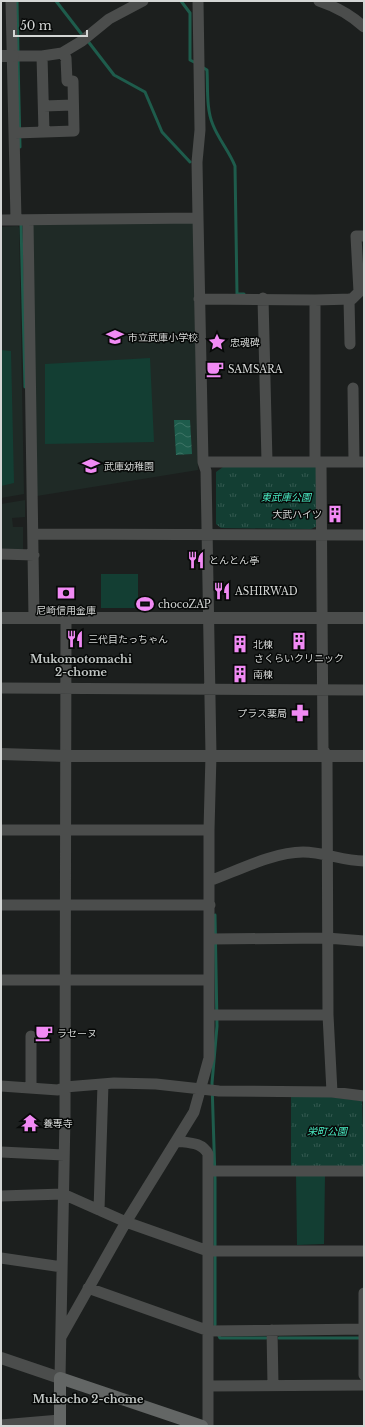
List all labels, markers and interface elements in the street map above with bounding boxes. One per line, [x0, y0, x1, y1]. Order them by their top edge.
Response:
scale bar [14, 12, 87, 38]
text: 50 m [20, 18, 52, 33]
school or university icon: 市立武庫小学校 [105, 327, 125, 347]
place label: 市立武庫小学校 [128, 331, 198, 344]
place icon: 忠魂碑 [207, 332, 227, 352]
place label: 忠魂碑 [230, 336, 260, 349]
cafe icon: SAMSARA [205, 359, 225, 379]
place label: SAMSARA [228, 363, 283, 376]
school or university icon: 武庫幼稚園 [81, 456, 101, 476]
place label: 武庫幼稚園 [104, 460, 154, 473]
park label: 東武庫公園 [261, 491, 313, 504]
building icon: 大武ハイツ [325, 504, 345, 524]
place label: 大武ハイツ [272, 508, 322, 521]
restaurant icon: とんとん亭 [186, 550, 206, 570]
place label: とんとん亭 [209, 554, 259, 567]
restaurant icon: ASHIRWAD [212, 581, 232, 601]
bank icon: 尼崎信用金庫 [56, 583, 76, 603]
place label: ASHIRWAD [234, 585, 298, 598]
sports icon: chocoZAP [135, 594, 155, 614]
place label: chocoZAP [158, 598, 211, 611]
place label: 尼崎信用金庫 [36, 604, 96, 617]
restaurant icon: 三代目たっちゃん [65, 629, 85, 649]
building icon: さくらいクリニック [289, 631, 309, 651]
place label: 三代目たっちゃん [88, 633, 168, 646]
building icon: 北棟 [230, 634, 250, 654]
place label: 北棟 [253, 638, 273, 651]
district label: Mukomotomachi 2-chome [30, 652, 132, 679]
place label: さくらいクリニック [254, 652, 344, 665]
building icon: 南棟 [230, 664, 250, 684]
place label: 南棟 [253, 668, 273, 681]
pharmacy icon: プラス薬局 [290, 703, 310, 723]
place label: プラス薬局 [237, 707, 287, 720]
cafe icon: ラセーヌ [34, 1023, 54, 1043]
place label: ラセーヌ [57, 1027, 97, 1040]
temple icon: 養専寺 [20, 1113, 40, 1133]
place label: 養専寺 [43, 1117, 73, 1130]
park label: 栄町公園 [307, 1125, 349, 1138]
district label: Mukocho 2-chome [33, 1392, 144, 1406]

